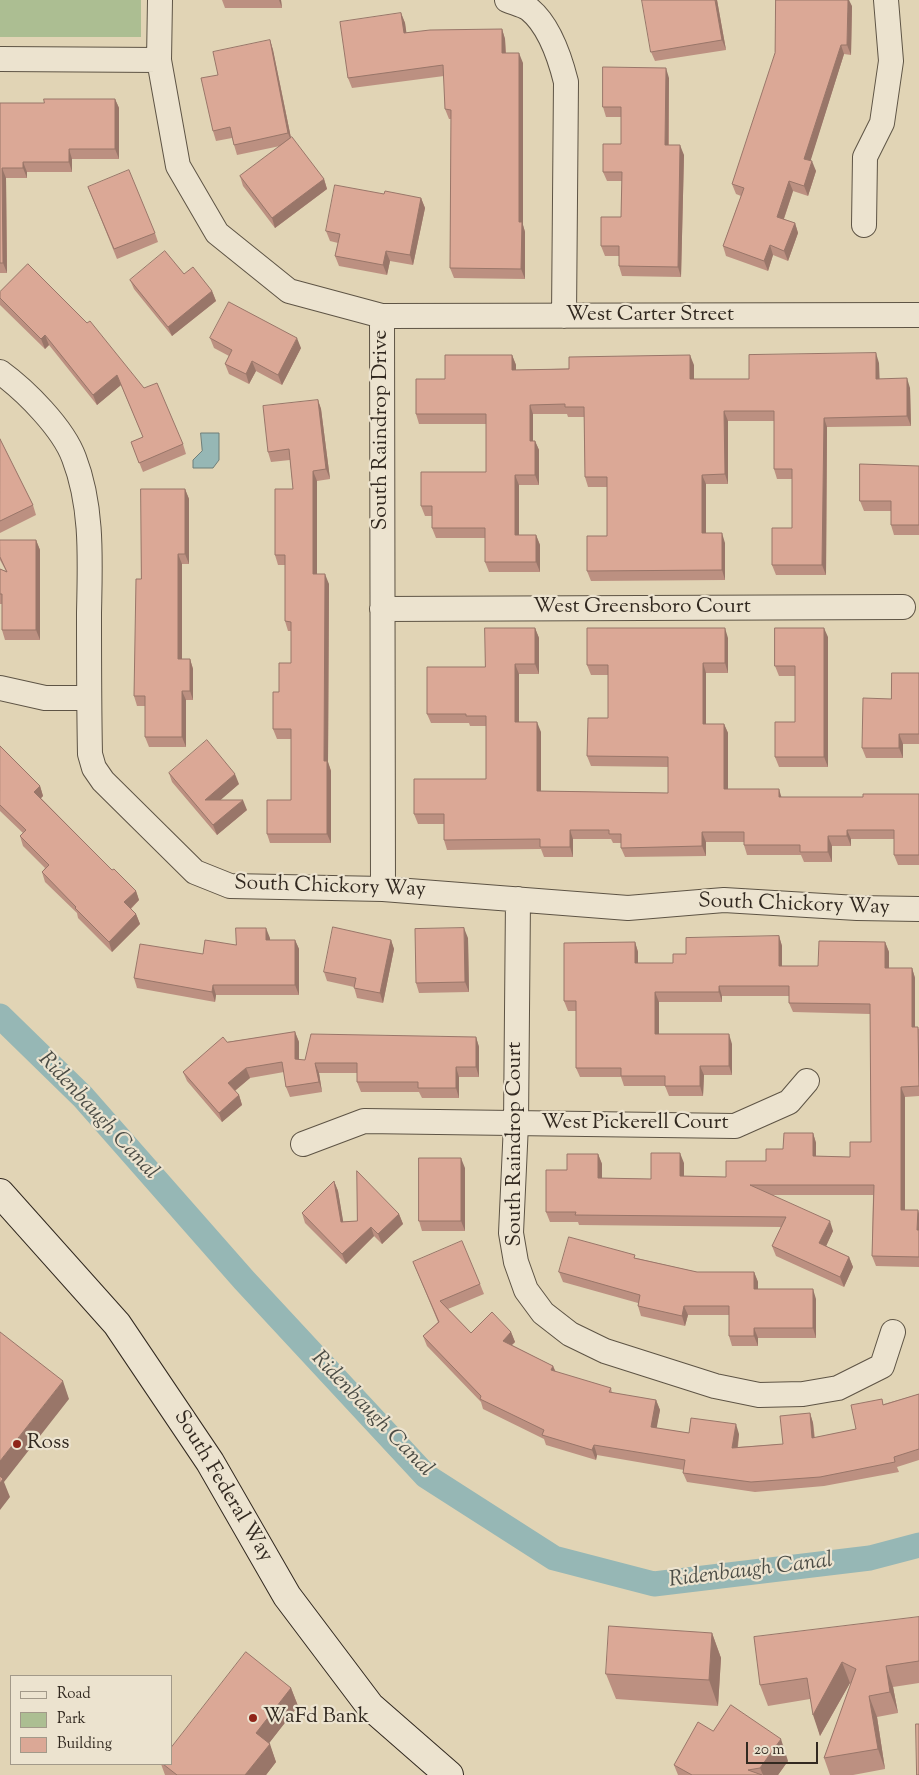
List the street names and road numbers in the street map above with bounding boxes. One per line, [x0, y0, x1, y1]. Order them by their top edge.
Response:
street label: West Carter Street [566, 303, 734, 329]
street label: South Raindrop Drive [369, 330, 395, 530]
street label: West Greensboro Court [533, 595, 751, 621]
street label: South Chickory Way [234, 872, 426, 904]
street label: South Chickory Way [698, 890, 890, 922]
street label: South Raindrop Court [503, 1042, 529, 1246]
street label: West Pickerell Court [541, 1111, 729, 1137]
street label: South Federal Way [167, 1407, 277, 1567]

